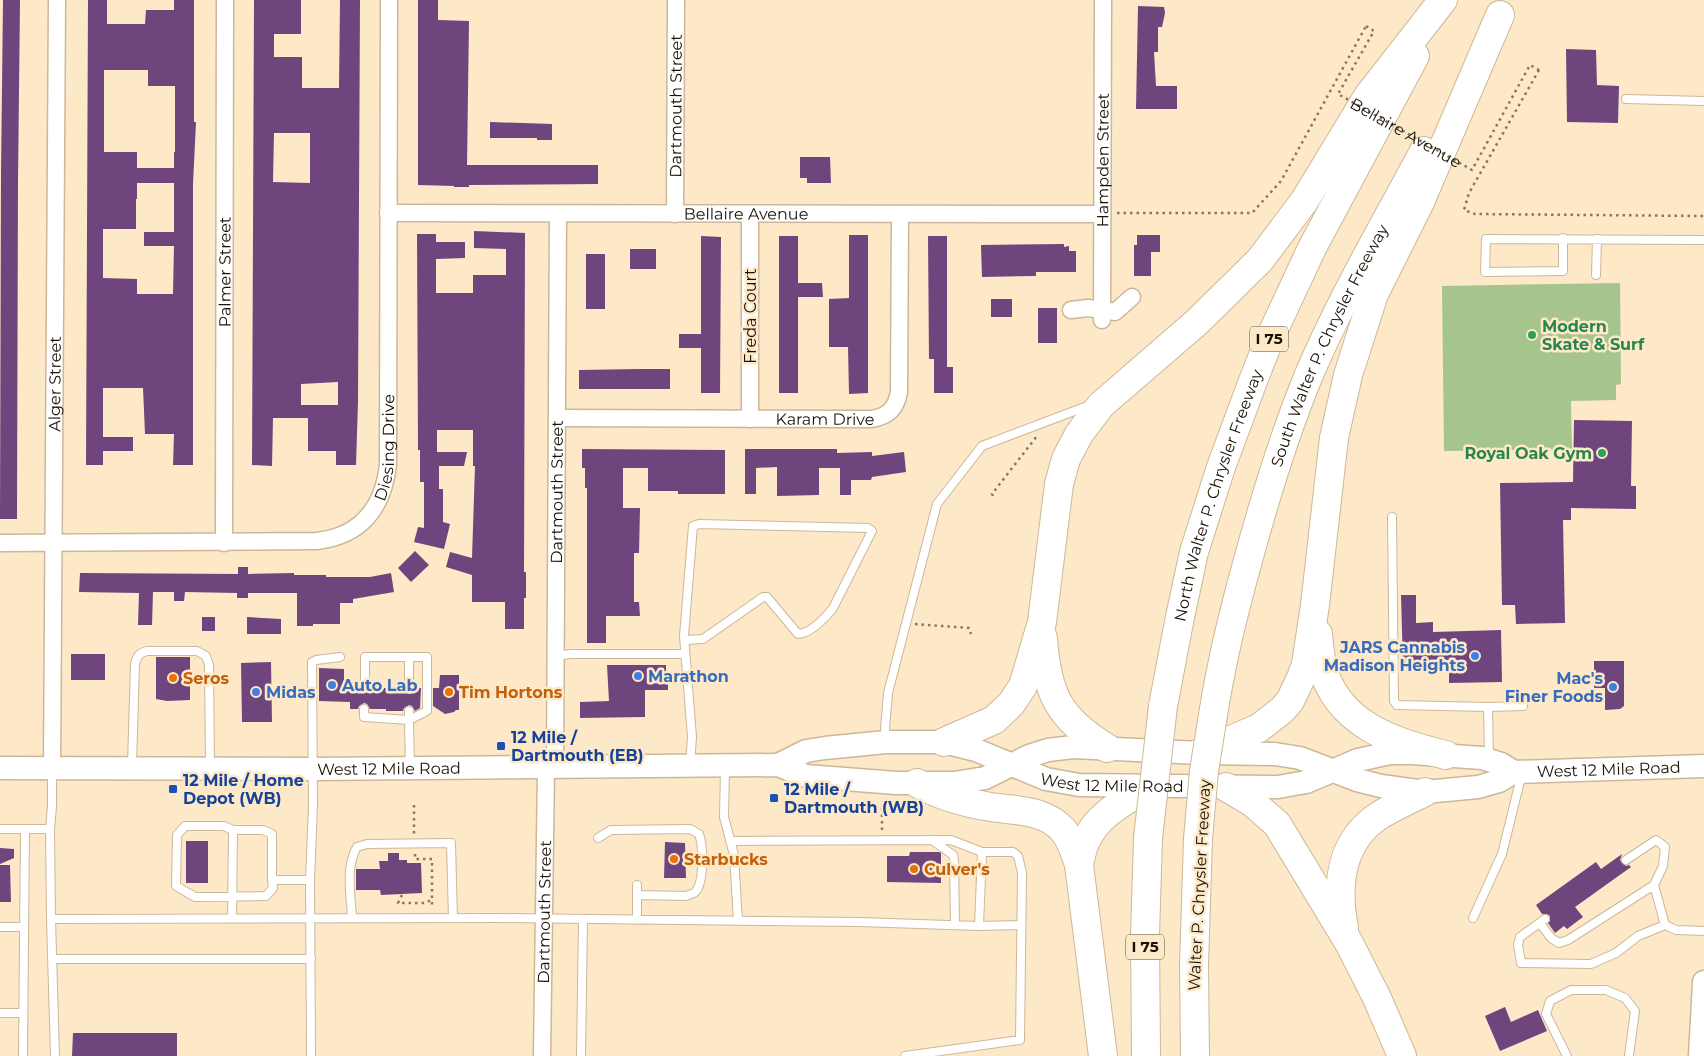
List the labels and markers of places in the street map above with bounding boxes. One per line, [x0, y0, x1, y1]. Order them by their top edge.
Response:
place label: Modern Skate & Surf [1542, 317, 1645, 354]
marker: Modern Skate & Surf [1526, 329, 1538, 341]
place label: Royal Oak Gym [1464, 444, 1592, 463]
marker: Royal Oak Gym [1596, 447, 1608, 459]
place label: JARS Cannabis Madison Heights [1324, 638, 1466, 675]
marker: JARS Cannabis Madison Heights [1469, 650, 1481, 662]
place label: Marathon [648, 667, 729, 686]
place label: Seros [183, 669, 230, 688]
place label: Mac's Finer Foods [1505, 669, 1603, 706]
marker: Marathon [632, 670, 644, 682]
marker: Seros [167, 672, 179, 684]
place label: Auto Lab [341, 676, 417, 695]
marker: Auto Lab [326, 679, 338, 691]
marker: Mac's Finer Foods [1607, 681, 1619, 693]
place label: Midas [266, 683, 316, 702]
place label: Tim Hortons [459, 683, 563, 702]
marker: Midas [250, 686, 262, 698]
marker: Tim Hortons [443, 686, 455, 698]
place label: 12 Mile / Dartmouth (EB) [511, 728, 643, 765]
marker: 12 Mile / Dartmouth (EB) [495, 740, 507, 752]
place label: 12 Mile / Home Depot (WB) [183, 771, 304, 808]
place label: 12 Mile / Dartmouth (WB) [784, 780, 924, 817]
marker: 12 Mile / Home Depot (WB) [167, 783, 179, 795]
marker: 12 Mile / Dartmouth (WB) [768, 792, 780, 804]
place label: Starbucks [684, 850, 768, 869]
marker: Starbucks [668, 853, 680, 865]
place label: Culver's [924, 860, 990, 879]
marker: Culver's [908, 863, 920, 875]

